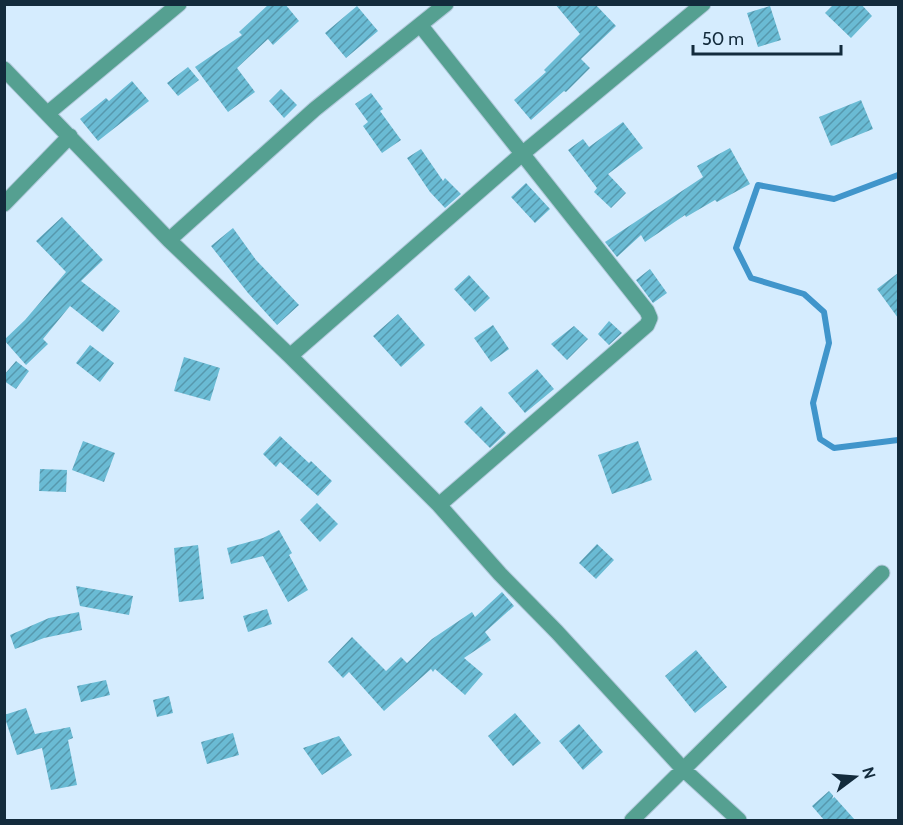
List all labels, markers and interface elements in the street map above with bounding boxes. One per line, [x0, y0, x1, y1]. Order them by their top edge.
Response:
scale bar [693, 18, 842, 56]
text: 50 m [702, 28, 744, 50]
north arrow [825, 747, 885, 807]
text: N [858, 765, 880, 781]

